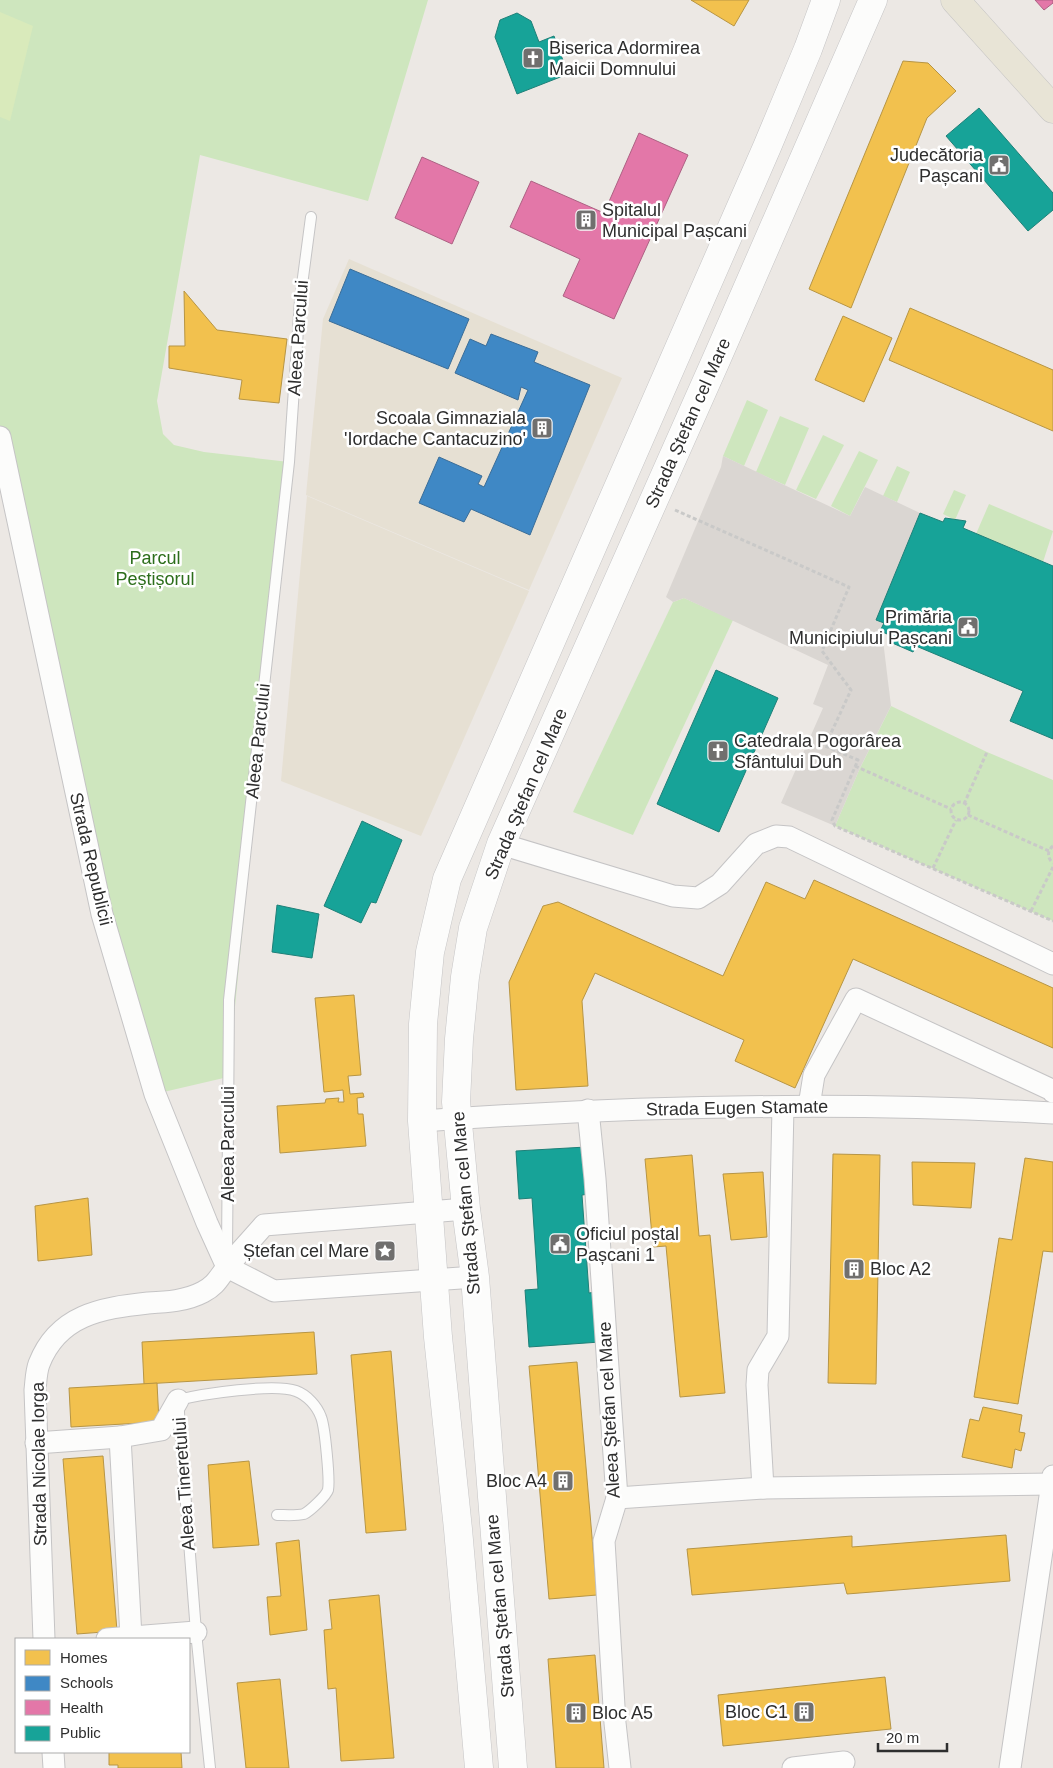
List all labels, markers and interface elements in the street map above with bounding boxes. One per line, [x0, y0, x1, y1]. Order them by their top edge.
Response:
place label: Biserica Adormirea Maicii Domnului [549, 38, 701, 79]
church icon: Biserica Adormirea Maicii Domnului [521, 46, 545, 70]
place label: Judecătoria Pașcani [890, 145, 984, 186]
public building icon: Judecătoria Pașcani [987, 153, 1011, 177]
place label: Spitalul Municipal Pașcani [602, 200, 747, 241]
building icon: Spitalul Municipal Pașcani [574, 208, 598, 232]
street label: Aleea Parcului [284, 279, 312, 397]
street label: Strada Ștefan cel Mare [641, 335, 735, 511]
place label: Scoala Gimnaziala 'Iordache Cantacuzino' [344, 408, 527, 449]
building icon: Scoala Gimnaziala 'Iordache Cantacuzino' [530, 416, 554, 440]
park label: Parcul Peștișorul [115, 548, 195, 589]
place label: Primăria Municipiului Pașcani [789, 607, 953, 648]
public building icon: Primăria Municipiului Pașcani [956, 615, 980, 639]
street label: Aleea Parcului [242, 682, 274, 800]
street label: Strada Ștefan cel Mare [481, 705, 571, 883]
place label: Catedrala Pogorârea Sfântului Duh [734, 731, 902, 772]
church icon: Catedrala Pogorârea Sfântului Duh [706, 739, 730, 763]
street label: Strada Republicii [66, 790, 116, 928]
street label: Aleea Parcului [218, 1086, 238, 1202]
street label: Strada Eugen Stamate [646, 1096, 828, 1120]
street label: Strada Ștefan cel Mare [448, 1110, 484, 1296]
place label: Oficiul poștal Pașcani 1 [576, 1224, 679, 1265]
public building icon: Oficiul poștal Pașcani 1 [548, 1232, 572, 1256]
place icon: Ștefan cel Mare [373, 1239, 397, 1263]
place label: Ștefan cel Mare [243, 1241, 369, 1261]
building icon: Bloc A2 [842, 1257, 866, 1281]
place label: Bloc A2 [870, 1259, 931, 1279]
street label: Aleea Ștefan cel Mare [594, 1321, 624, 1499]
street label: Strada Nicolae Iorga [28, 1381, 50, 1546]
street label: Aleea Tineretului [169, 1416, 199, 1552]
building icon: Bloc A4 [551, 1469, 575, 1493]
place label: Bloc A4 [486, 1471, 547, 1491]
street label: Strada Ștefan cel Mare [482, 1513, 518, 1699]
legend [15, 1638, 190, 1753]
text: Homes [60, 1649, 108, 1666]
text: Schools [60, 1674, 113, 1691]
text: Health [60, 1699, 103, 1716]
building icon: Bloc C1 [792, 1700, 816, 1724]
building icon: Bloc A5 [564, 1701, 588, 1725]
place label: Bloc C1 [725, 1702, 788, 1722]
place label: Bloc A5 [592, 1703, 653, 1723]
scale bar [878, 1720, 947, 1752]
text: Public [60, 1724, 101, 1741]
text: 20 m [886, 1729, 919, 1746]

